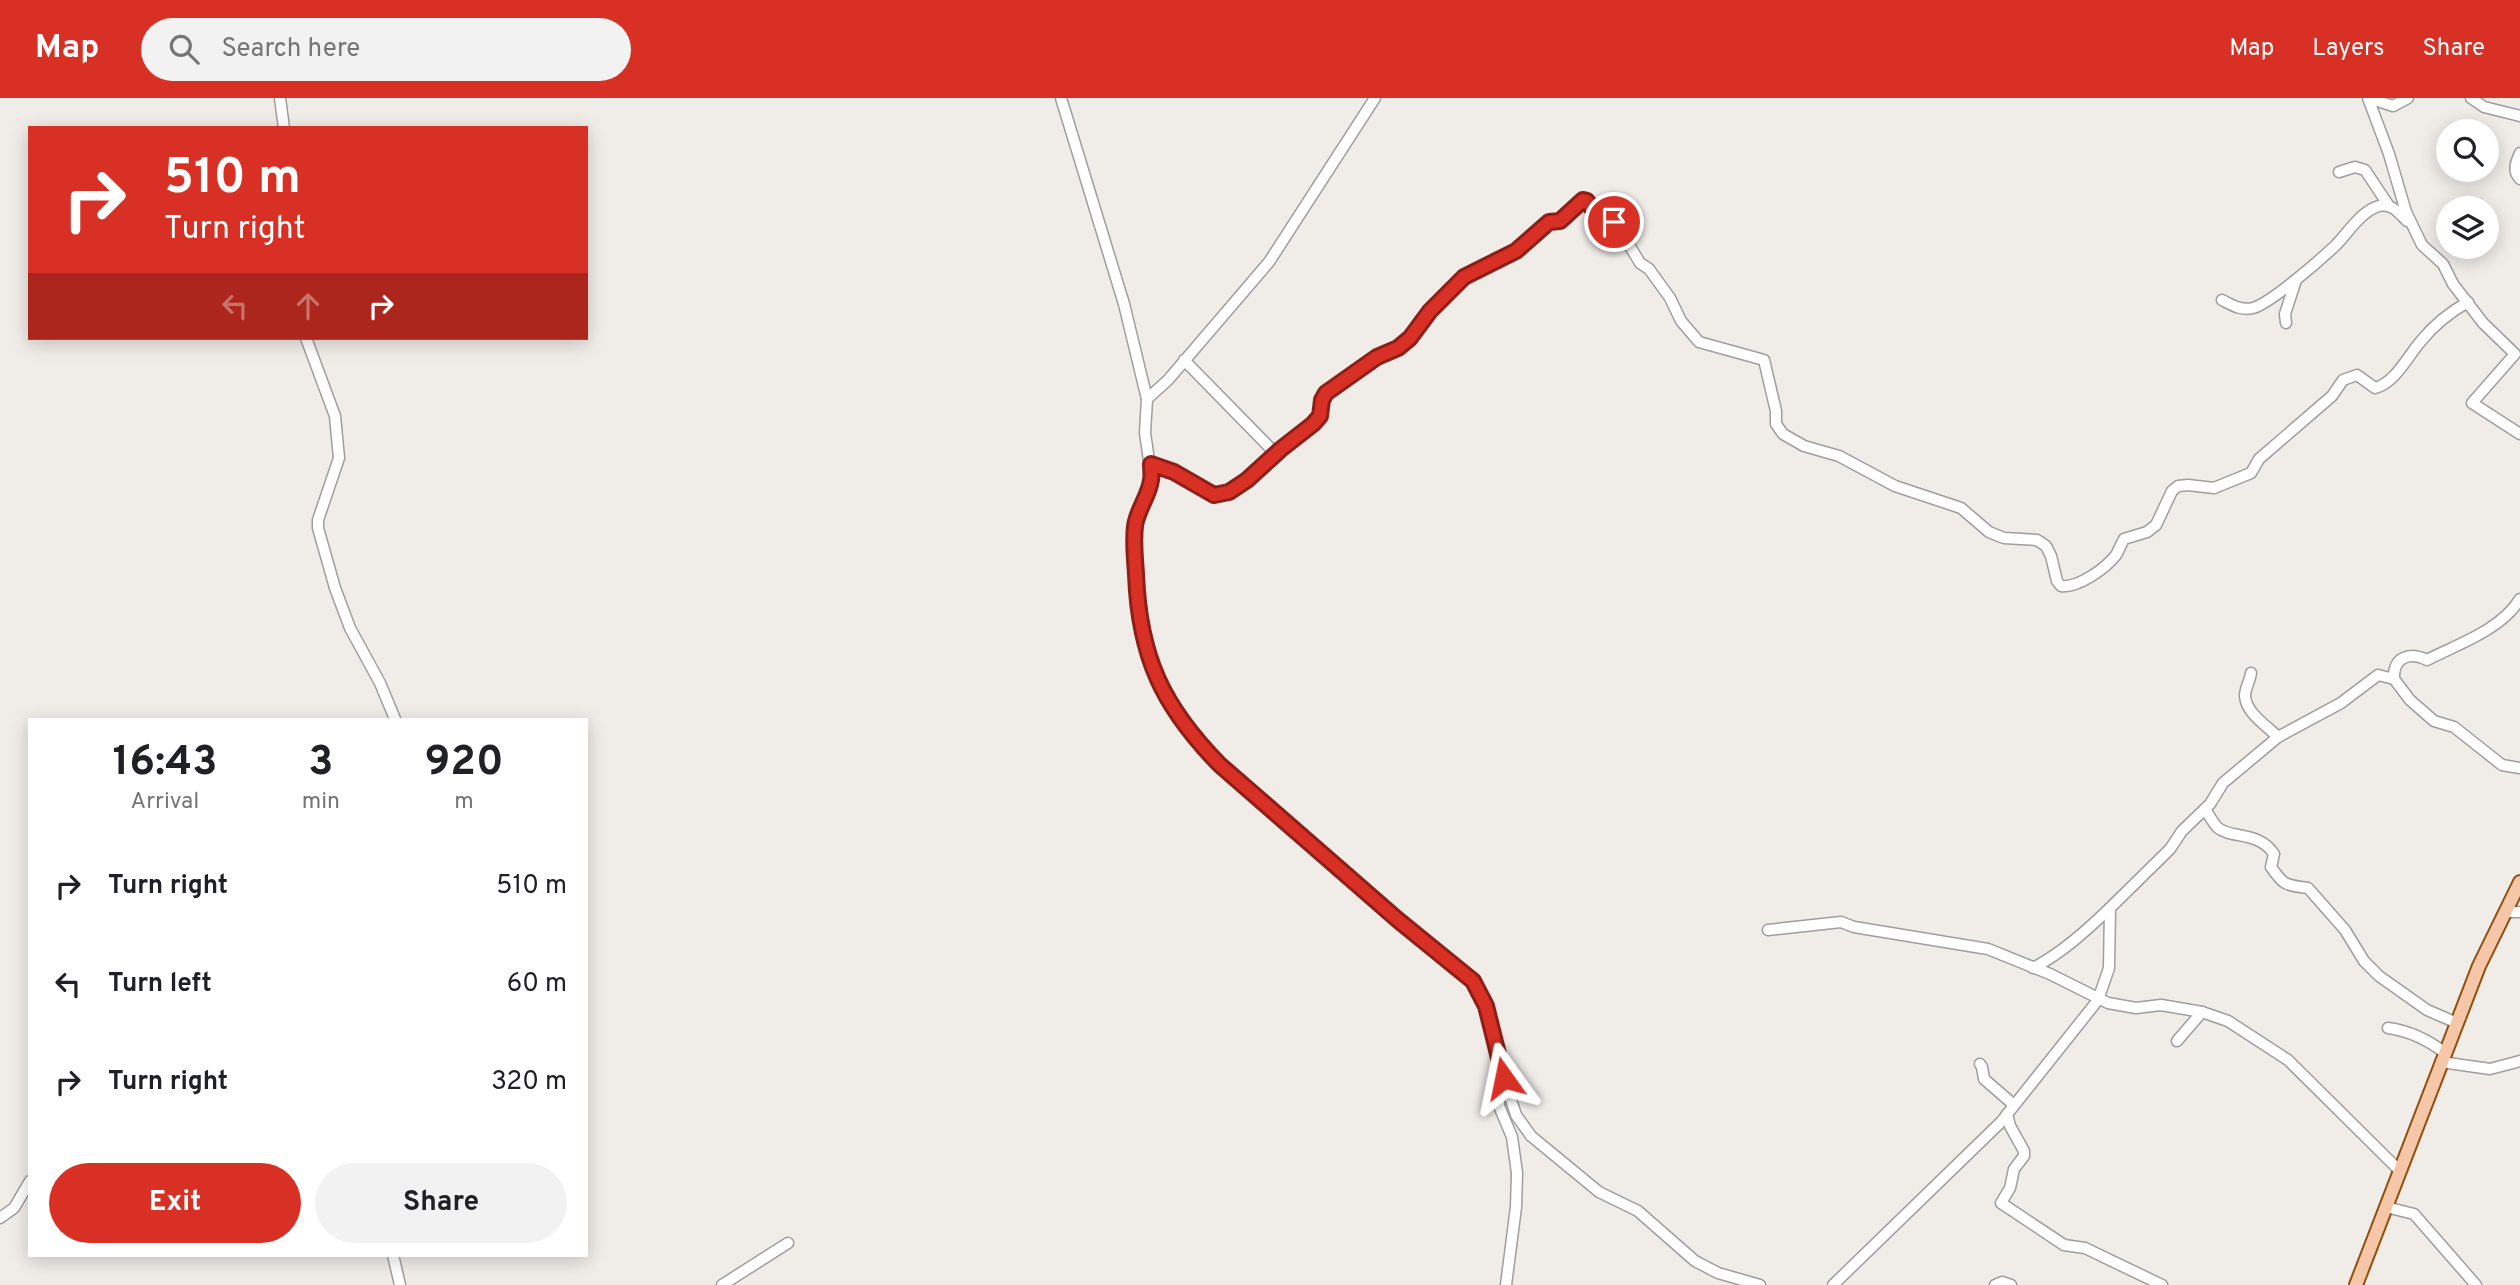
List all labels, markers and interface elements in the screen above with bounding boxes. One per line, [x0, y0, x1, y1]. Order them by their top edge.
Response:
search box [141, 18, 631, 81]
text: Map [35, 28, 99, 70]
icon: search [165, 30, 203, 68]
text: Search here [221, 33, 360, 66]
text: Map [2229, 34, 2274, 64]
text: Layers [2312, 34, 2384, 64]
text: Share [2422, 34, 2485, 64]
map controls [2436, 119, 2499, 259]
button: search [2436, 119, 2499, 182]
text: 510 m [164, 149, 301, 211]
icon: right [49, 154, 140, 245]
pin [1584, 192, 1644, 252]
button: layers [2436, 196, 2499, 259]
icon: arrive [1595, 203, 1633, 241]
text: Turn right [164, 210, 306, 250]
icon: left [216, 287, 254, 325]
icon: ahead [289, 287, 327, 325]
icon: right [362, 287, 400, 325]
text: 16:43 [112, 737, 217, 790]
text: 3 [308, 737, 334, 790]
text: 920 [424, 737, 504, 790]
text: Arrival [131, 788, 199, 817]
text: min [302, 788, 340, 817]
text: m [454, 788, 474, 817]
icon: right [49, 867, 87, 905]
text: Turn right [108, 870, 228, 903]
text: 510 m [496, 870, 567, 903]
icon: left [49, 965, 87, 1003]
text: Turn left [108, 968, 212, 1001]
text: 60 m [507, 968, 567, 1001]
position arrow [1467, 1041, 1541, 1115]
icon: right [49, 1063, 87, 1101]
text: Turn right [108, 1066, 228, 1099]
text: 320 m [491, 1066, 567, 1099]
button: Exit [49, 1163, 301, 1243]
button: Share [315, 1163, 567, 1243]

